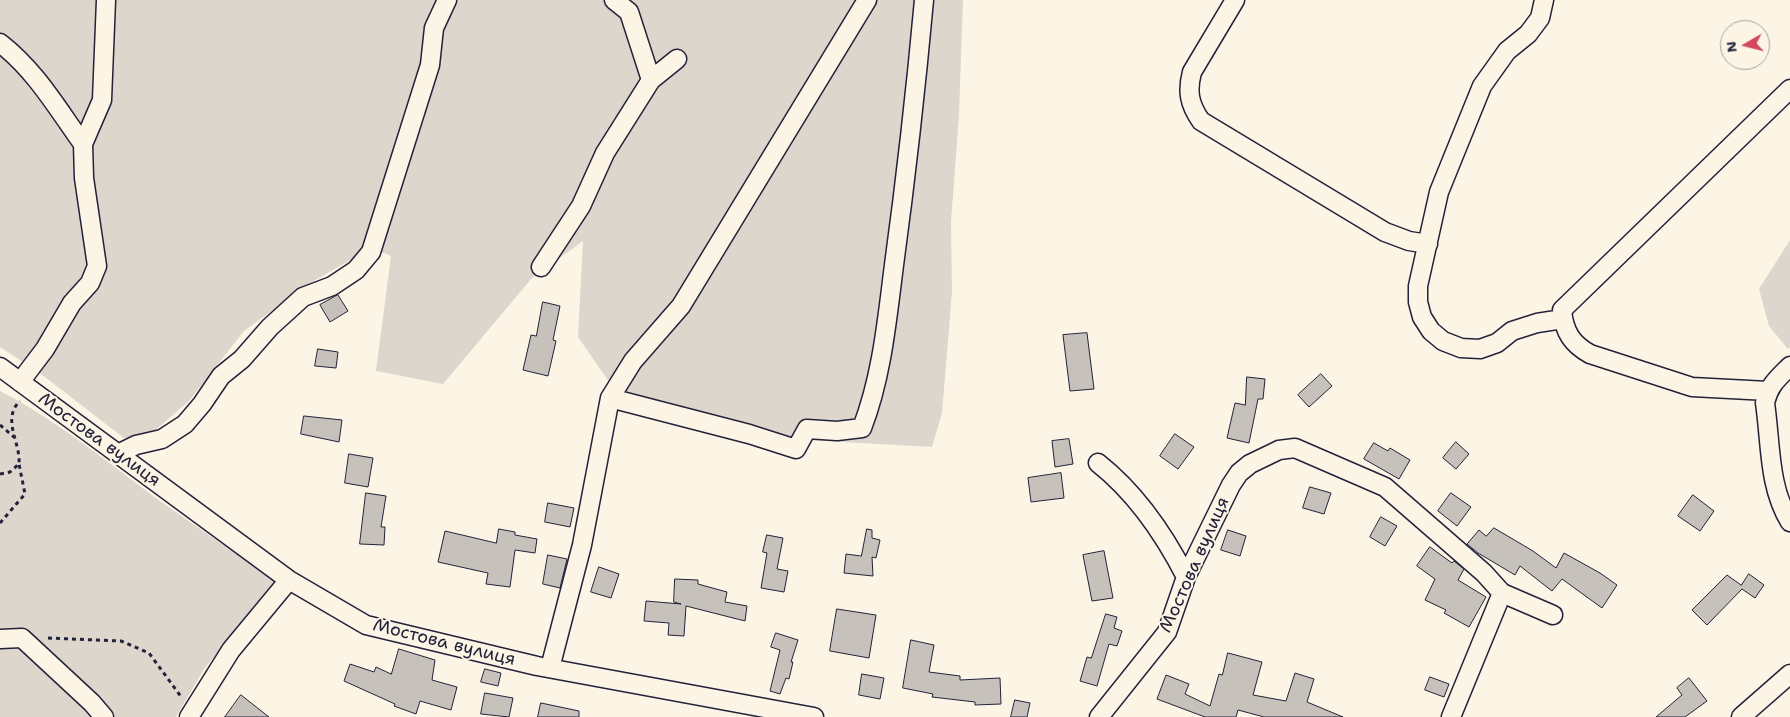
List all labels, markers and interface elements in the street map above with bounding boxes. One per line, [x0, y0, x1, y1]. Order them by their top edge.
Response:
north arrow [1720, 20, 1770, 70]
text: N [1721, 40, 1741, 54]
street label: Мостова вулиця [34, 388, 164, 492]
street label: Мостова вулиця [1155, 494, 1235, 636]
street label: Мостова вулиця [371, 615, 517, 671]

